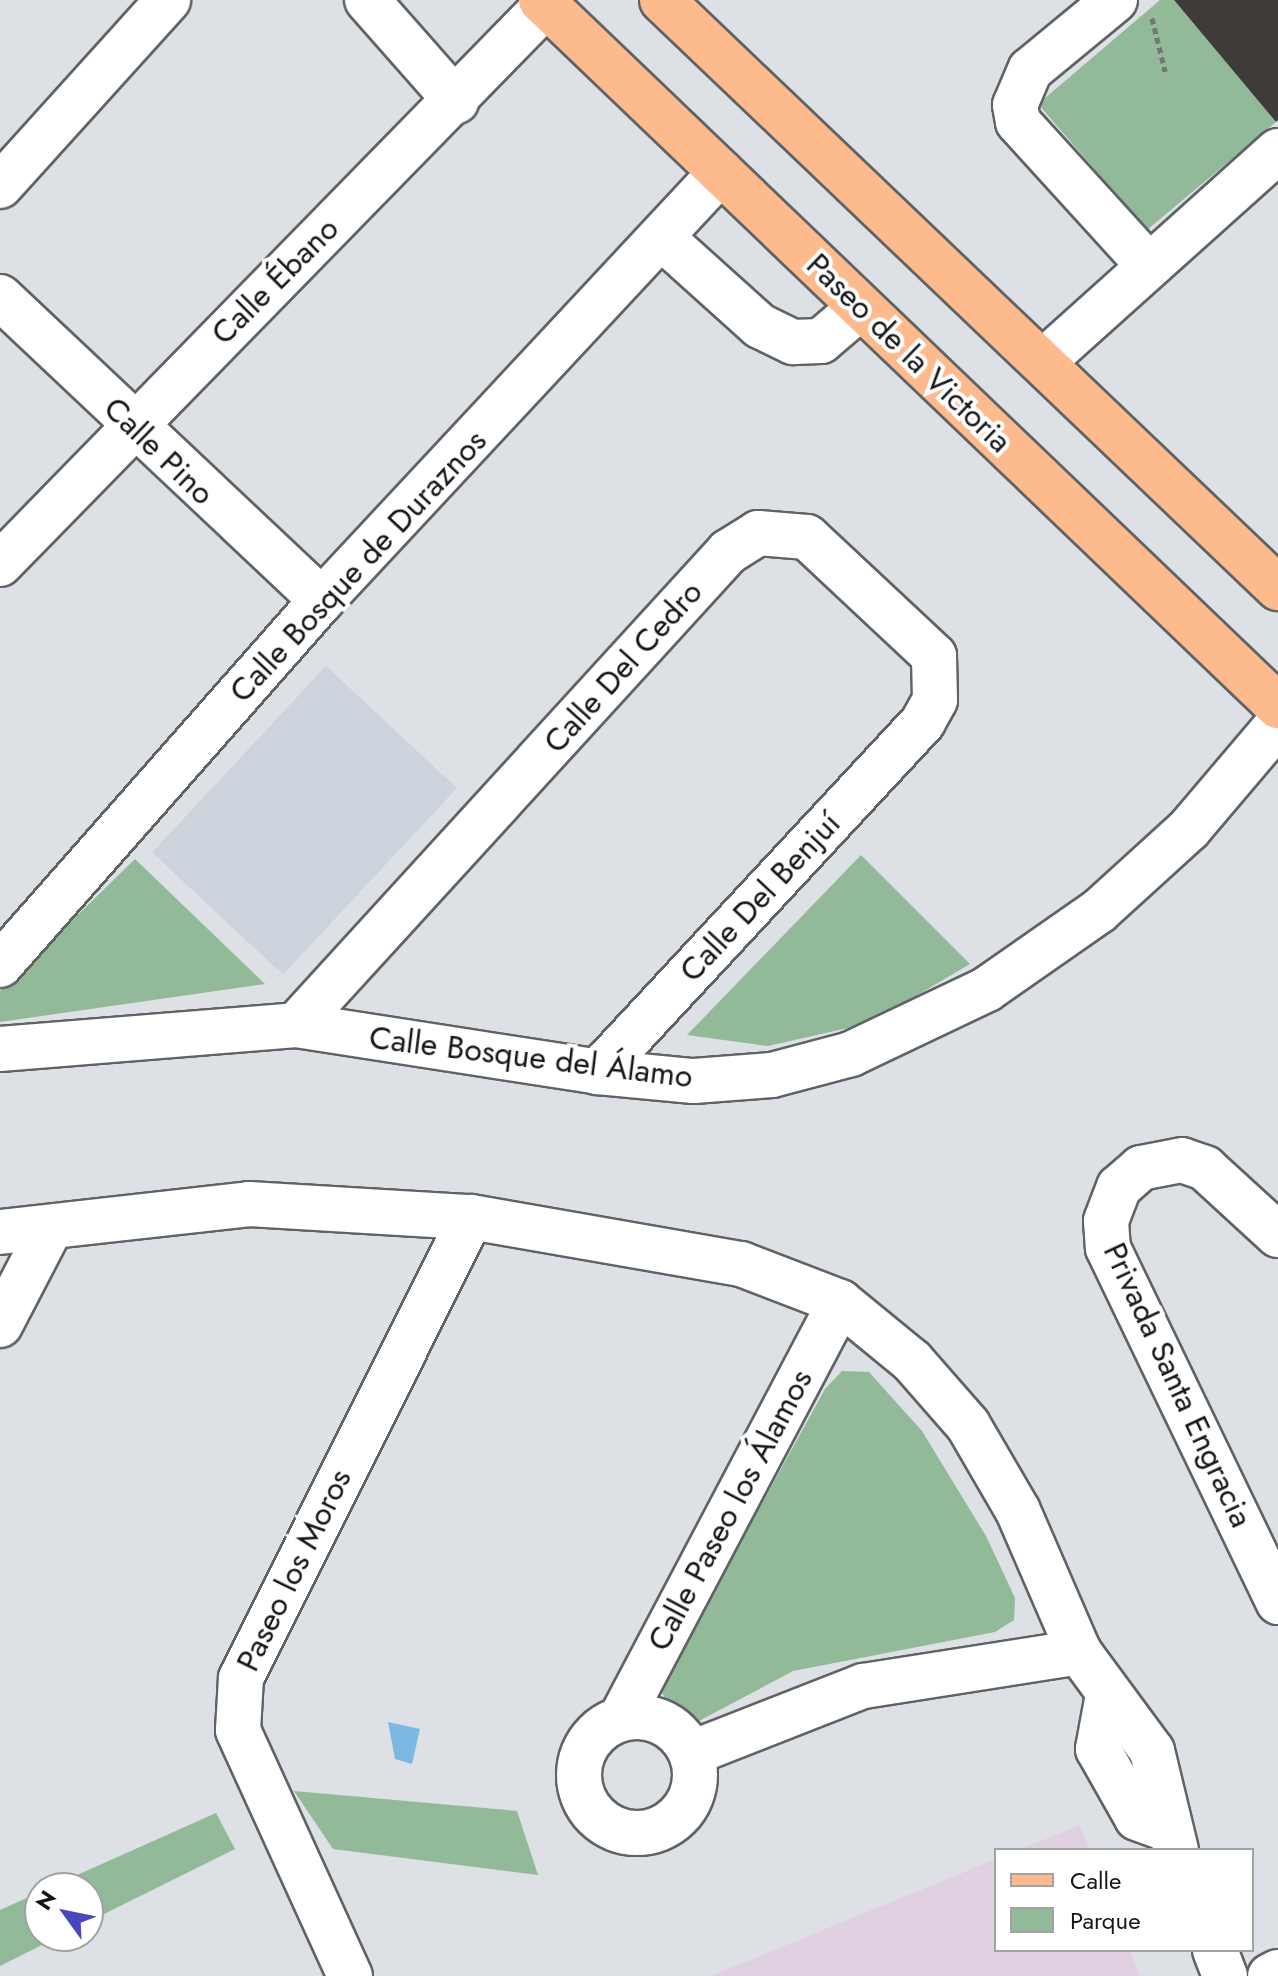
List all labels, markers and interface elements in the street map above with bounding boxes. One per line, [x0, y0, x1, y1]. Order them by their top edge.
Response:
street label: Calle Ébano [204, 210, 346, 352]
street label: Paseo de la Victoria [799, 246, 1019, 460]
street label: Calle Pino [96, 389, 222, 513]
street label: Calle Bosque de Duraznos [222, 422, 494, 710]
street label: Calle Del Cedro [536, 573, 710, 761]
street label: Calle Del Benjuí [672, 804, 848, 990]
street label: Calle Bosque del Álamo [367, 1018, 695, 1096]
street label: Privada Santa Engracia [1095, 1237, 1261, 1533]
street label: Calle Paseo los Álamos [640, 1363, 820, 1657]
street label: Paseo los Moros [229, 1463, 359, 1677]
legend [994, 1848, 1254, 1952]
text: Calle [1070, 1863, 1121, 1898]
north arrow [24, 1872, 104, 1952]
text: N [27, 1884, 64, 1916]
text: Parque [1070, 1903, 1141, 1938]

